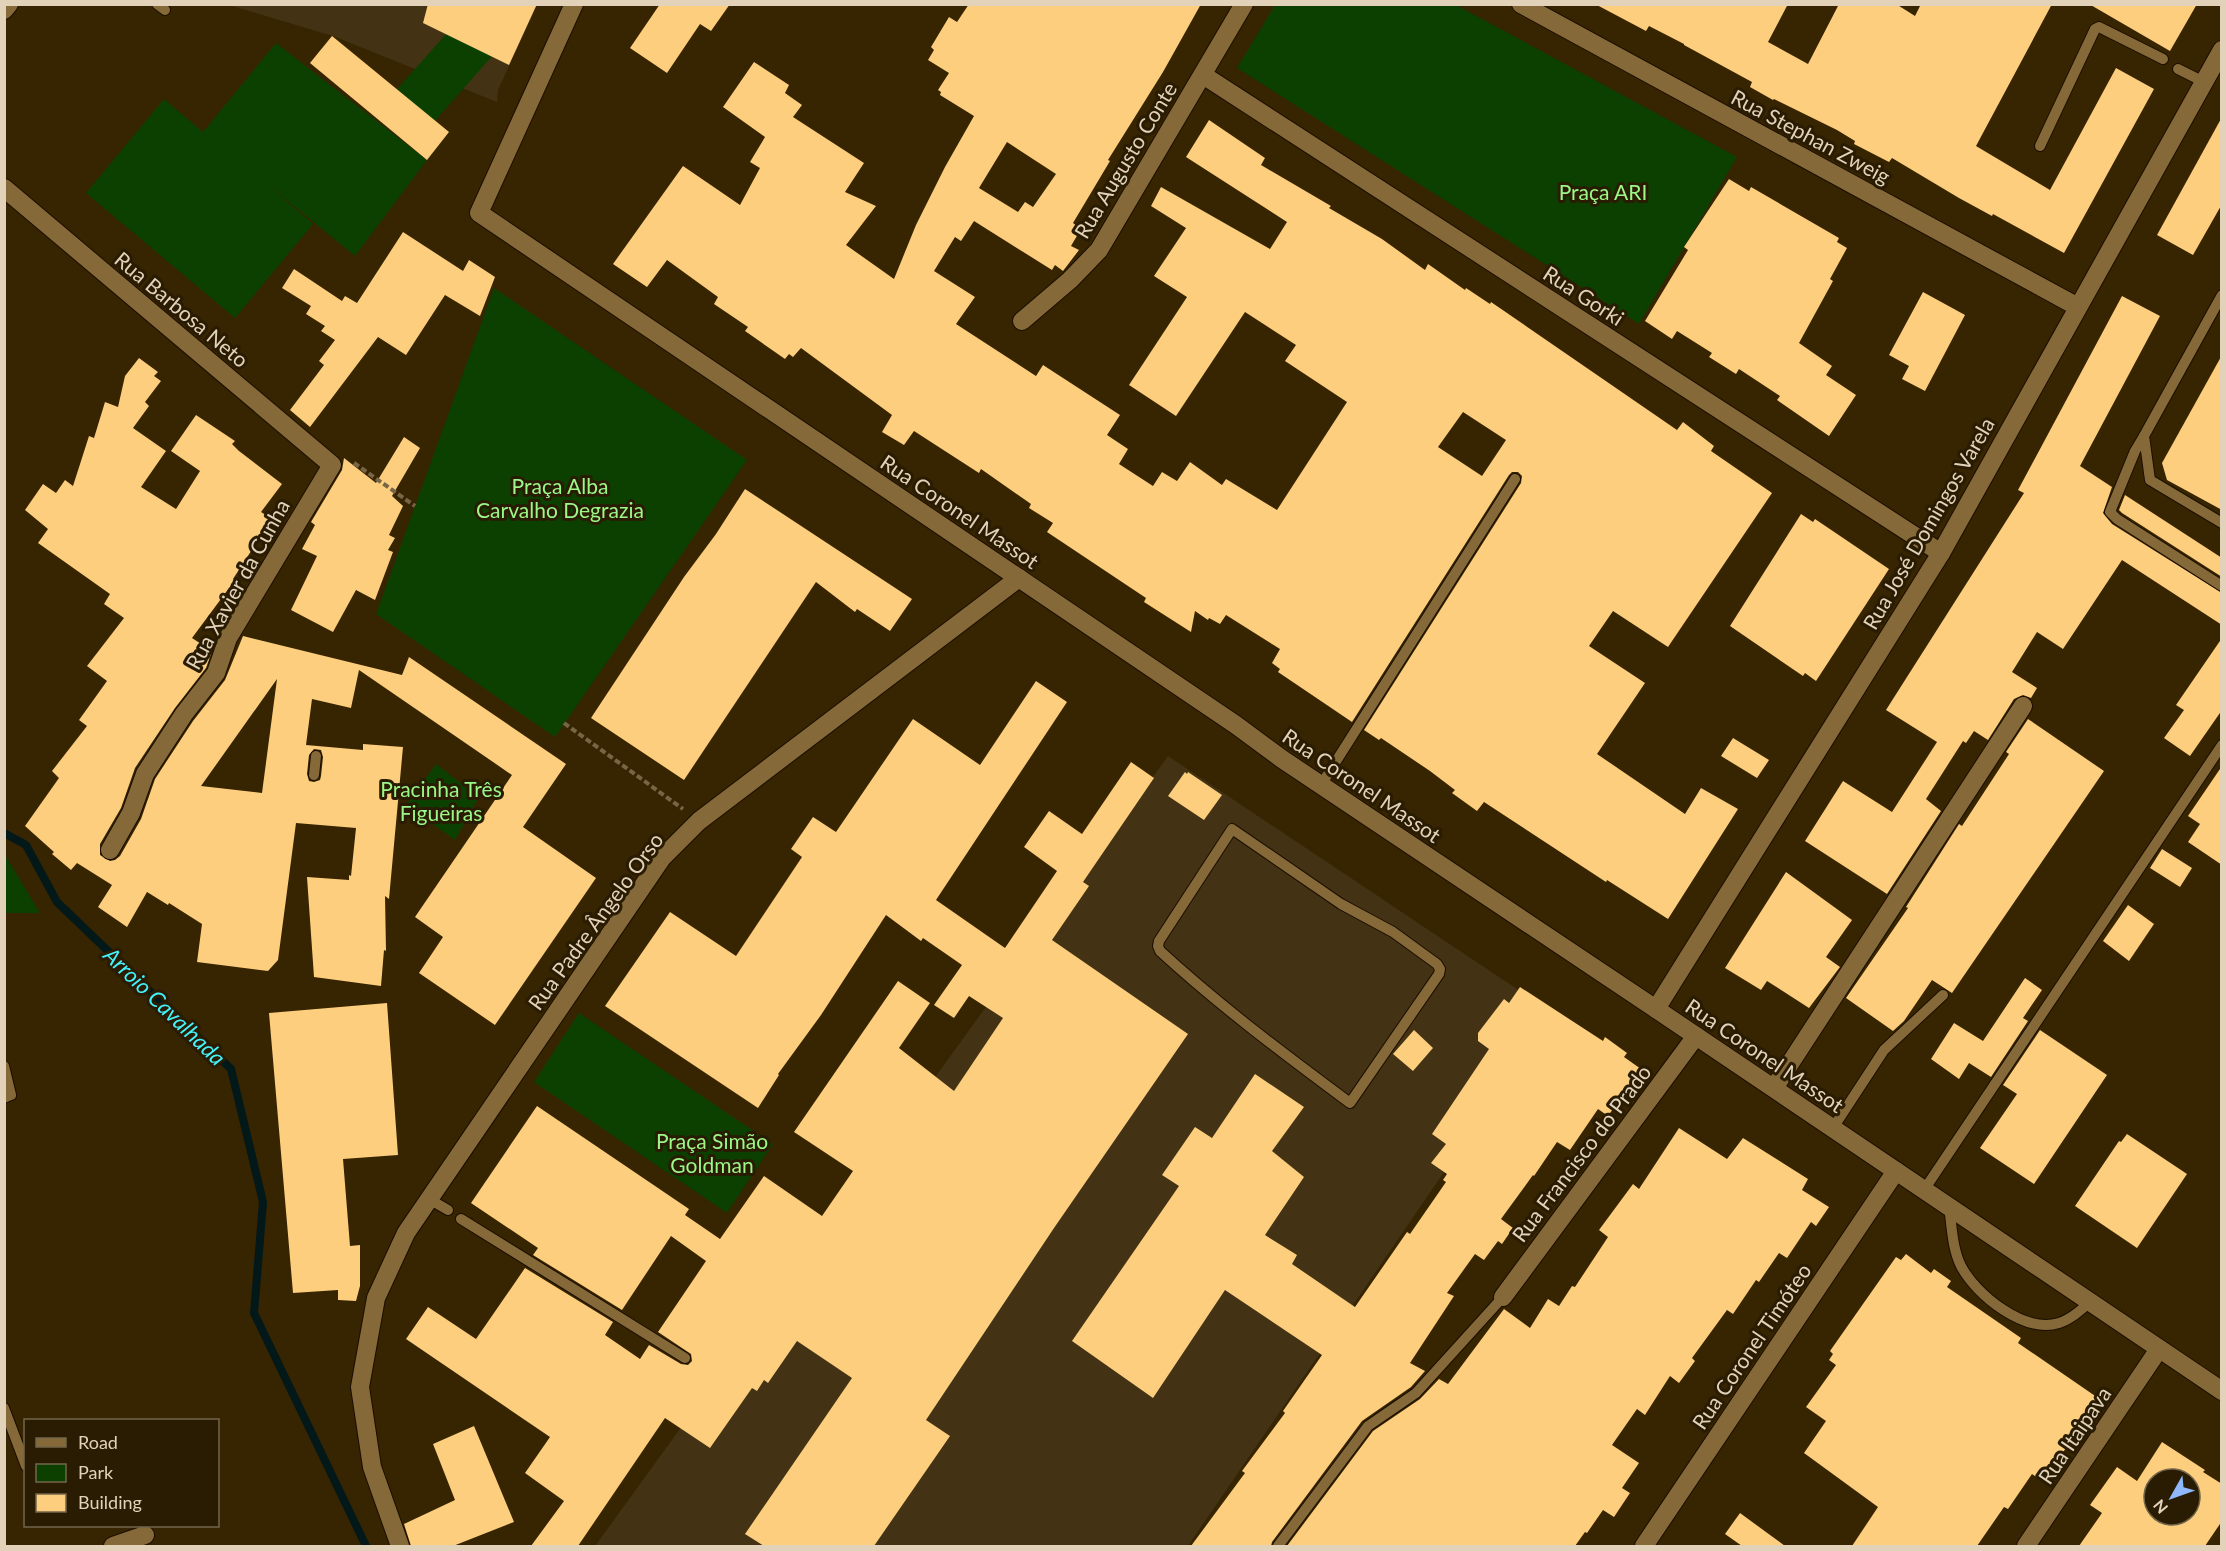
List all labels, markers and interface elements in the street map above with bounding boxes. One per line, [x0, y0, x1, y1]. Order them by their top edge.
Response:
street label: Rua Augusto Conte [1069, 77, 1181, 243]
street label: Rua Stephan Zweig [1727, 84, 1895, 188]
park label: Praça ARI [1559, 179, 1647, 204]
street label: Rua Barbosa Neto [110, 246, 254, 372]
street label: Rua Gorki [1539, 260, 1629, 330]
street label: Rua José Domingos Varela [1857, 413, 1999, 633]
street label: Rua Coronel Massot [876, 449, 1044, 573]
park label: Praça Alba Carvalho Degrazia [476, 473, 644, 522]
street label: Rua Xavier da Cunha [180, 495, 294, 673]
street label: Rua Coronel Massot [1278, 723, 1446, 847]
park label: Pracinha Três Figueiras [380, 776, 502, 825]
street label: Rua Padre Ângelo Orso [522, 827, 668, 1014]
water label: Arroio Cavalhada [98, 941, 231, 1071]
street label: Rua Coronel Massot [1681, 993, 1849, 1117]
street label: Rua Francisco do Prado [1506, 1059, 1656, 1246]
park label: Praça Simão Goldman [656, 1128, 768, 1177]
street label: Rua Coronel Timóteo [1686, 1258, 1816, 1434]
street label: Rua Itaipava [2032, 1382, 2116, 1488]
legend [24, 1419, 219, 1527]
text: Road [78, 1431, 118, 1453]
text: Park [78, 1461, 114, 1483]
north arrow [2142, 1467, 2202, 1527]
text: Building [78, 1491, 142, 1513]
text: N [2149, 1496, 2171, 1518]

